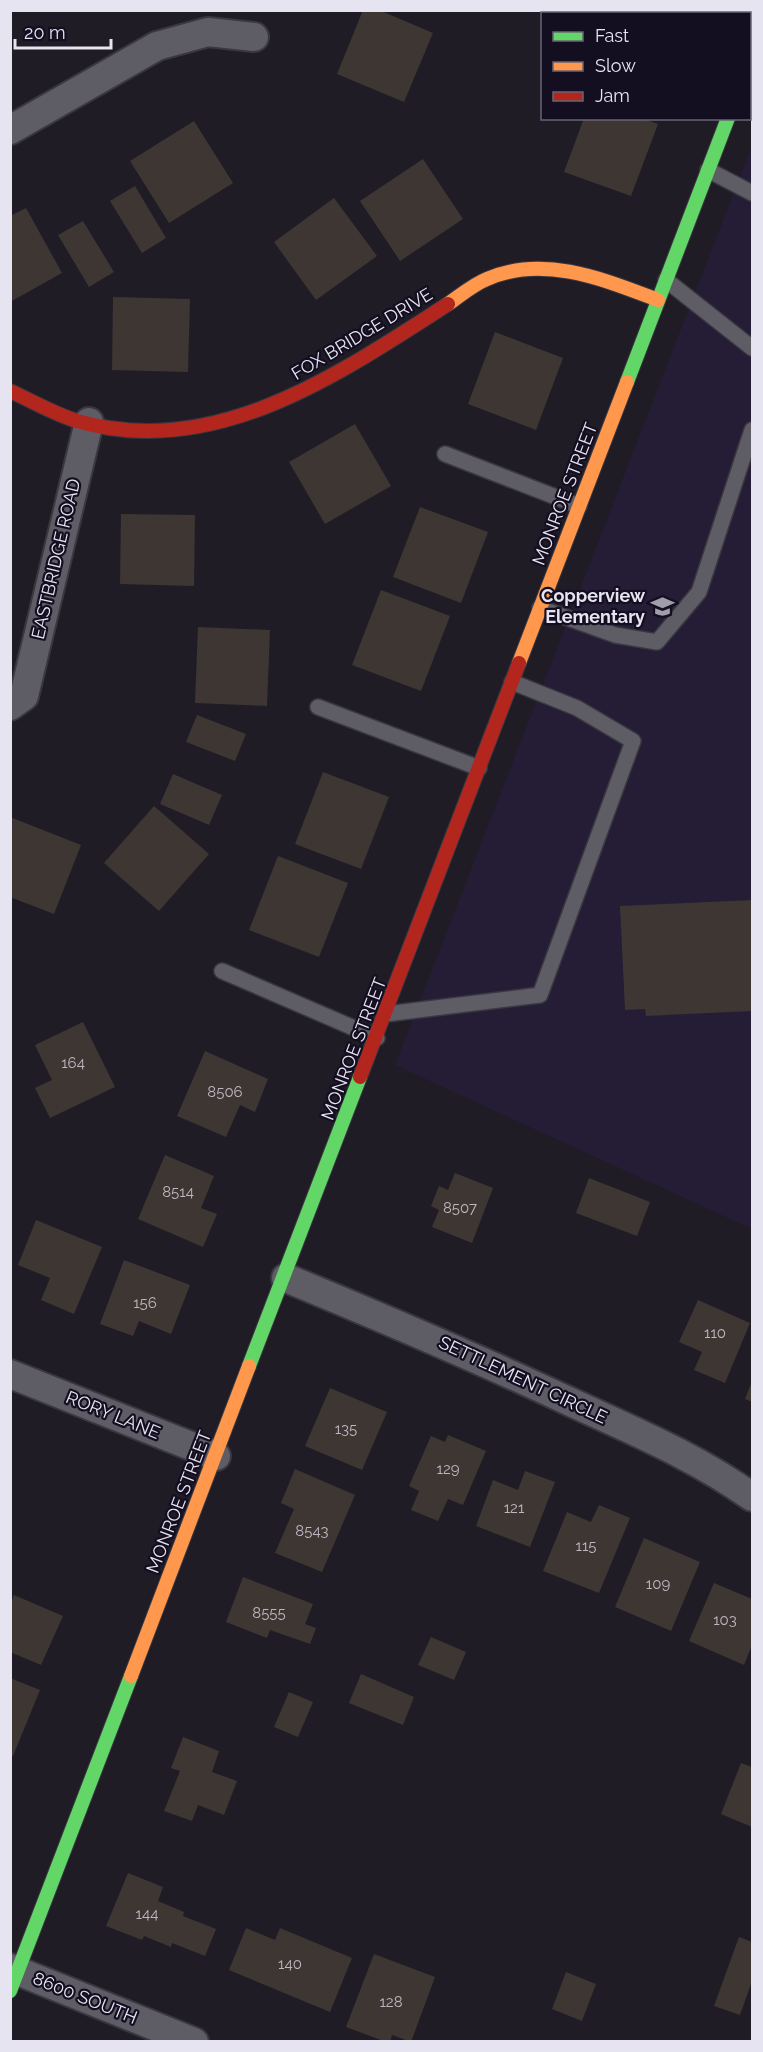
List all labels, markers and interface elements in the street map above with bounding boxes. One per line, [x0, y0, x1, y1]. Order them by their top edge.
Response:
scale bar [15, 12, 111, 50]
legend [541, 12, 751, 120]
text: 20 m [24, 22, 66, 43]
text: Fast [595, 25, 629, 46]
text: Slow [595, 55, 636, 76]
text: Jam [595, 85, 630, 106]
street label: FOX BRIDGE DRIVE [287, 283, 436, 384]
street label: MONROE STREET [528, 420, 601, 568]
street label: EASTBRIDGE ROAD [27, 476, 84, 641]
place label: Copperview Elementary [541, 585, 646, 627]
school or university icon: Copperview Elementary [650, 593, 676, 619]
street label: MONROE STREET [317, 975, 390, 1123]
house number: 164 [61, 1054, 85, 1072]
house number: 8506 [207, 1083, 243, 1101]
house number: 8514 [162, 1183, 194, 1201]
house number: 8507 [443, 1199, 477, 1217]
house number: 156 [133, 1294, 157, 1312]
house number: 110 [704, 1324, 726, 1342]
street label: SETTLEMENT CIRCLE [436, 1331, 611, 1428]
street label: RORY LANE [63, 1386, 163, 1443]
house number: 135 [335, 1420, 357, 1438]
street label: MONROE STREET [142, 1428, 215, 1576]
house number: 129 [436, 1460, 460, 1478]
house number: 121 [504, 1499, 525, 1517]
house number: 8543 [295, 1522, 329, 1540]
house number: 115 [575, 1537, 597, 1555]
house number: 109 [646, 1575, 670, 1593]
house number: 8555 [252, 1604, 286, 1622]
house number: 103 [713, 1611, 737, 1629]
house number: 144 [136, 1905, 158, 1923]
house number: 140 [278, 1955, 302, 1973]
street label: 8600 SOUTH [30, 1967, 140, 2028]
house number: 128 [379, 1993, 403, 2011]

